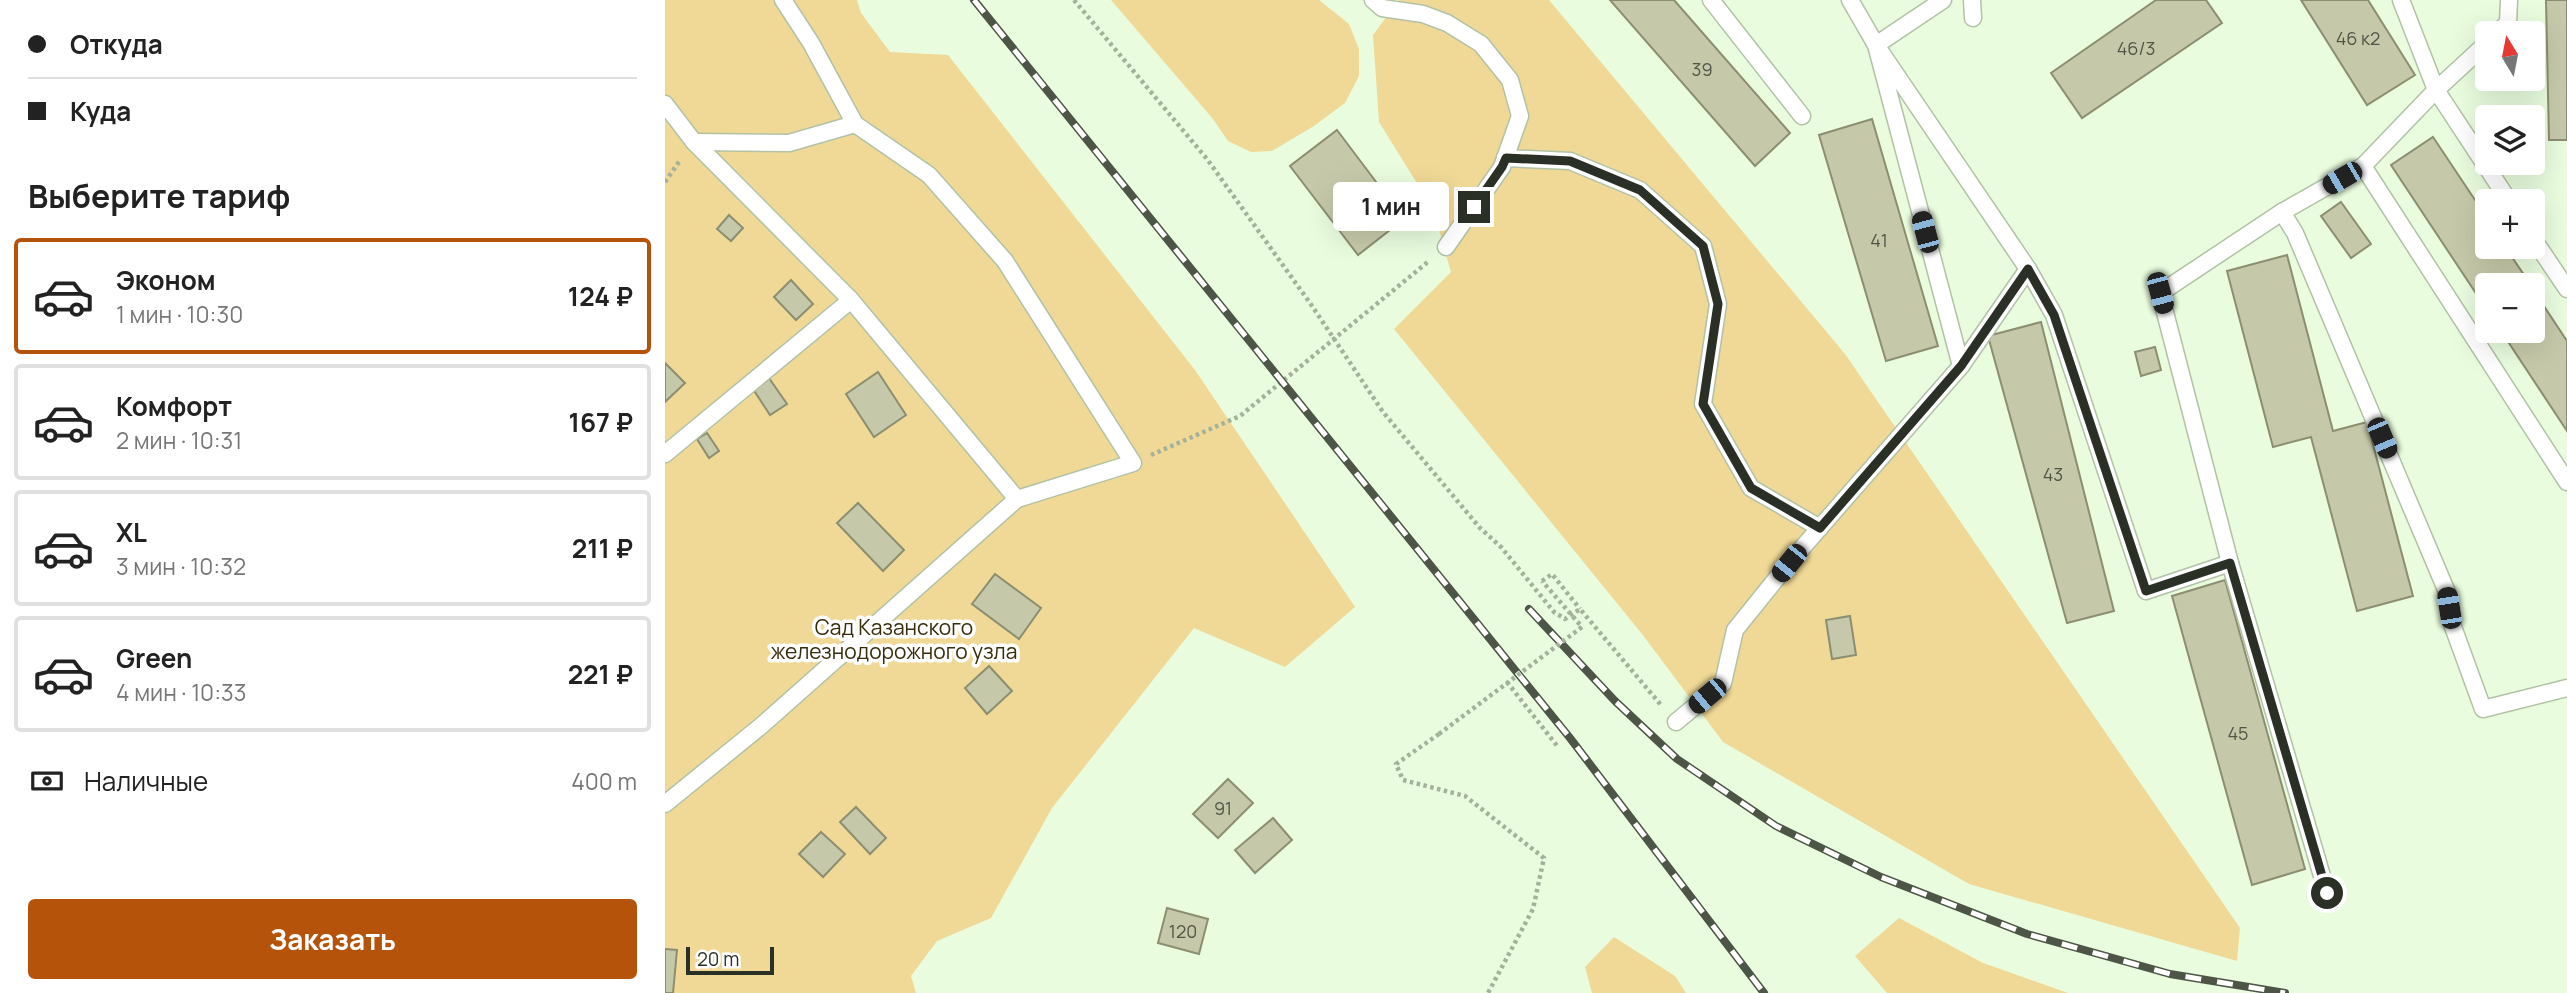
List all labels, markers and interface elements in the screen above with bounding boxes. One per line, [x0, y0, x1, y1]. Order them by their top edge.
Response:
north arrow [2475, 21, 2545, 91]
map controls [2475, 21, 2545, 343]
text: Откуда [70, 26, 163, 62]
house number: 46 к2 [2336, 26, 2380, 50]
house number: 46/3 [2117, 36, 2155, 60]
house number: 39 [1691, 57, 1713, 81]
text: Куда [70, 93, 131, 129]
button: layers [2475, 105, 2545, 175]
car [2319, 158, 2366, 198]
text: Выберите тариф [28, 174, 290, 218]
callout: 1 мин [1334, 182, 1449, 232]
button: + [2475, 189, 2545, 259]
text: 1 мин [1361, 190, 1421, 222]
route end [1458, 191, 1490, 223]
car [1910, 209, 1941, 255]
house number: 41 [1870, 228, 1888, 252]
text: Эконом [116, 262, 216, 298]
icon: car [32, 265, 95, 328]
car [2145, 270, 2176, 316]
button: − [2475, 273, 2545, 343]
text: 124 ₽ [568, 278, 633, 314]
text: 1 мин · 10:30 [116, 298, 243, 330]
text: Комфорт [116, 388, 232, 424]
icon: car [32, 391, 95, 454]
text: 167 ₽ [569, 404, 633, 440]
car [2365, 415, 2400, 461]
text: 2 мин · 10:31 [116, 424, 242, 456]
house number: 43 [2043, 462, 2063, 486]
text: XL [116, 514, 147, 550]
icon: car [32, 517, 95, 580]
text: 211 ₽ [572, 530, 633, 566]
car [1768, 540, 1811, 586]
text: 3 мин · 10:32 [116, 550, 246, 582]
car [2436, 586, 2463, 630]
park label: Сад Казанского железнодорожного узла [771, 613, 1017, 665]
text: Green [116, 640, 192, 676]
icon: car [32, 643, 95, 706]
text: 221 ₽ [568, 656, 633, 692]
car [1685, 674, 1730, 718]
text: 4 мин · 10:33 [116, 676, 246, 708]
house number: 45 [2227, 721, 2249, 745]
icon: cash [28, 762, 66, 800]
text: Наличные [84, 763, 208, 799]
text: 400 m [571, 765, 637, 797]
house number: 91 [1214, 796, 1232, 820]
route start [2311, 877, 2343, 909]
button: Заказать [28, 899, 637, 979]
house number: 120 [1169, 919, 1197, 943]
scale bar [686, 944, 773, 976]
text: 20 m [697, 946, 739, 972]

